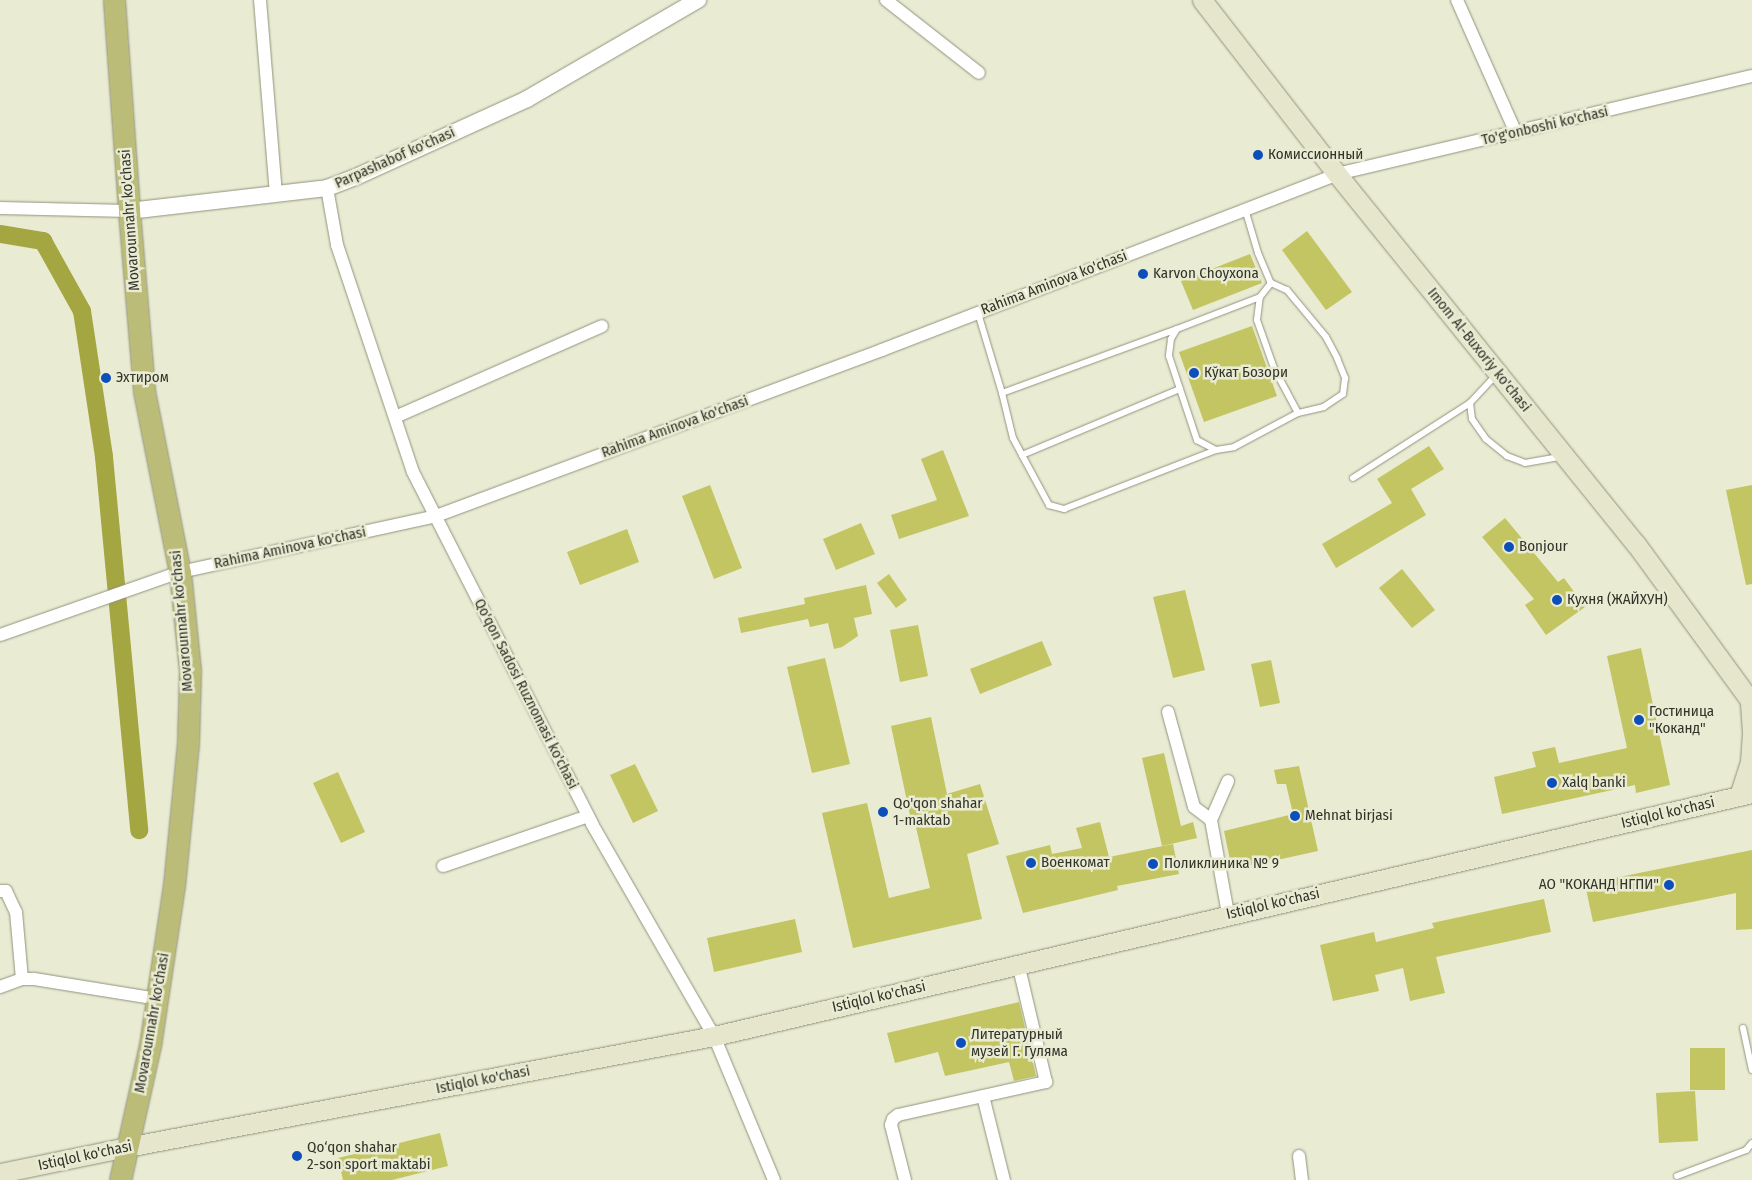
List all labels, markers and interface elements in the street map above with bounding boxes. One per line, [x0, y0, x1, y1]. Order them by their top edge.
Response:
street label: To'g'onboshi ko'chasi [1480, 103, 1610, 149]
street label: Parpashabof ko'chasi [332, 123, 458, 193]
place label: Комиссионный [1268, 146, 1363, 164]
street label: Movarounnahr ko'chasi [116, 149, 144, 291]
marker: Комиссионный [1252, 149, 1264, 161]
street label: Rahima Aminova ko'chasi [978, 247, 1130, 319]
place label: Karvon Choyxona [1153, 265, 1259, 283]
marker: Karvon Choyxona [1137, 268, 1149, 280]
street label: Imom Al-Buxoriy ko'chasi [1423, 284, 1535, 416]
place label: Кўкат Бозори [1204, 364, 1288, 382]
marker: Кўкат Бозори [1188, 367, 1200, 379]
place label: Эхтиром [116, 369, 169, 387]
marker: Эхтиром [100, 372, 112, 384]
street label: Rahima Aminova ko'chasi [599, 392, 751, 462]
street label: Rahima Aminova ko'chasi [212, 523, 368, 573]
place label: Bonjour [1519, 538, 1568, 556]
marker: Bonjour [1503, 541, 1515, 553]
street label: Movarounnahr ko'chasi [167, 550, 197, 692]
place label: Кухня (ЖАЙХУН) [1567, 591, 1668, 609]
marker: Кухня (ЖАЙХУН) [1551, 594, 1563, 606]
street label: Qo'qon Sadosi Ruznomasi ko'chasi [470, 596, 582, 792]
place label: Гостиница "Коканд" [1649, 702, 1714, 737]
marker: Гостиница "Коканд" [1633, 714, 1645, 726]
place label: Xalq banki [1562, 774, 1626, 792]
marker: Xalq banki [1546, 777, 1558, 789]
street label: Istiqlol ko'chasi [1619, 793, 1717, 833]
place label: Qo'qon shahar 1-maktab [893, 794, 983, 829]
marker: Qo'qon shahar 1-maktab [877, 806, 889, 818]
place label: Mehnat birjasi [1305, 807, 1393, 825]
marker: Mehnat birjasi [1289, 810, 1301, 822]
place label: Военкомат [1041, 854, 1110, 872]
place label: Поликлиника № 9 [1164, 855, 1279, 873]
marker: Военкомат [1025, 857, 1037, 869]
marker: Поликлиника № 9 [1146, 857, 1160, 871]
place label: АО "КОКАНД НГПИ" [1539, 876, 1659, 894]
marker: АО "КОКАНД НГПИ" [1663, 879, 1675, 891]
street label: Istiqlol ko'chasi [1224, 884, 1322, 924]
street label: Movarounnahr ko'chasi [131, 952, 173, 1094]
street label: Istiqlol ko'chasi [830, 977, 928, 1017]
place label: Литературный музей Г. Гуляма [971, 1025, 1068, 1060]
marker: Литературный музей Г. Гуляма [955, 1037, 967, 1049]
street label: Istiqlol ko'chasi [434, 1062, 532, 1098]
street label: Istiqlol ko'chasi [36, 1137, 134, 1175]
place label: Qo‘qon shahar 2-son sport maktabi [307, 1138, 431, 1173]
marker: Qo‘qon shahar 2-son sport maktabi [291, 1150, 303, 1162]

